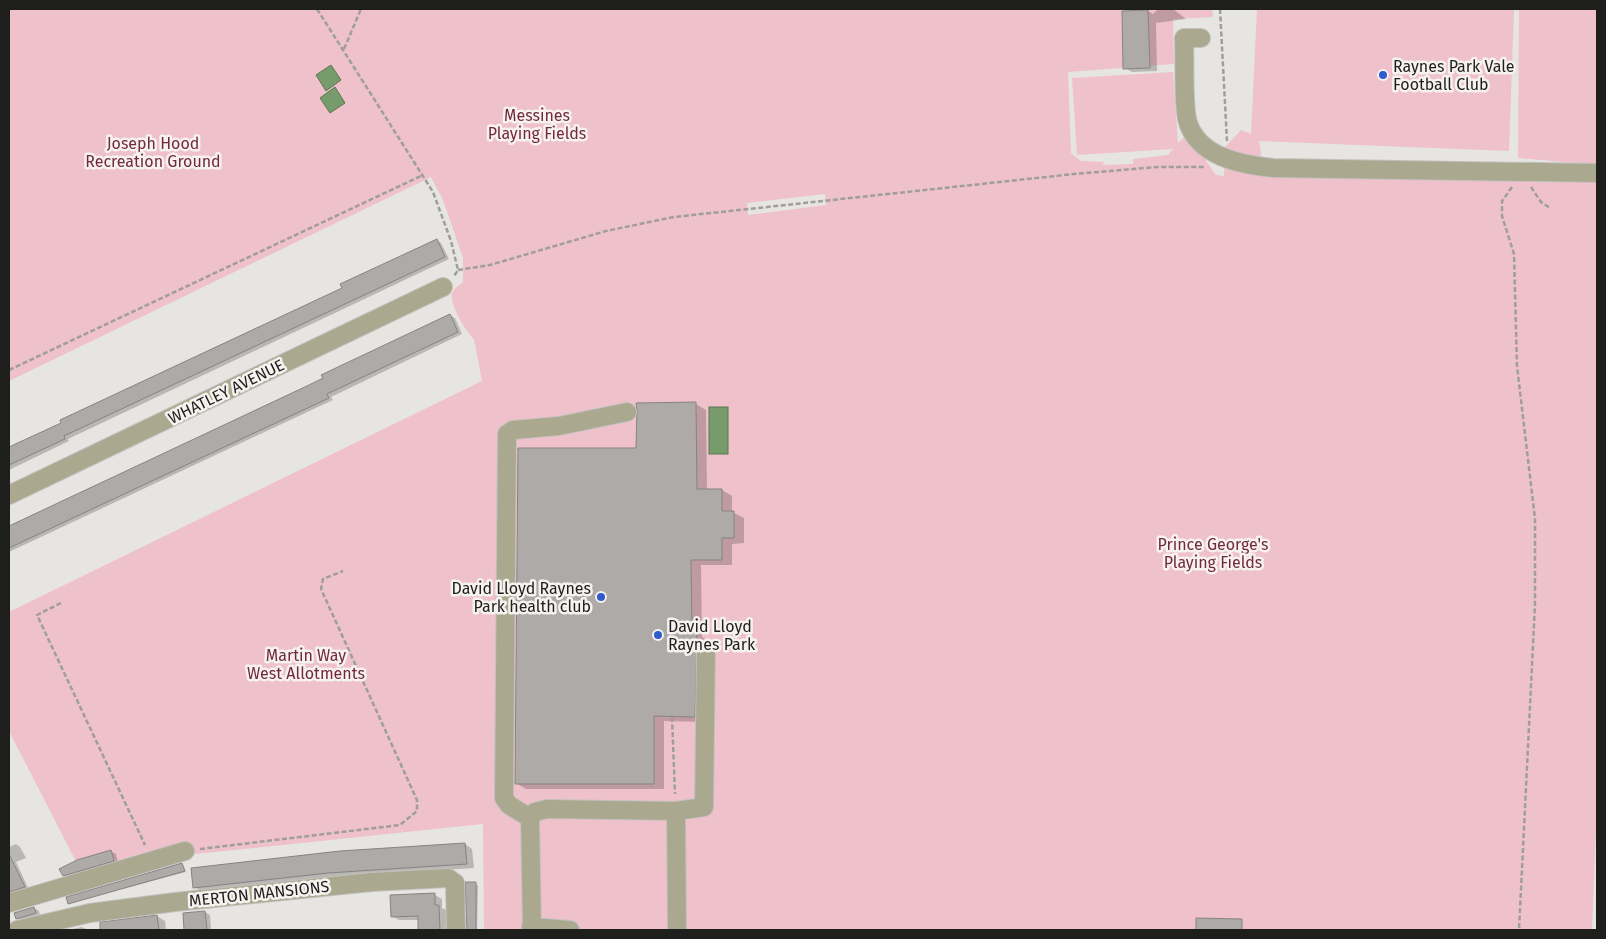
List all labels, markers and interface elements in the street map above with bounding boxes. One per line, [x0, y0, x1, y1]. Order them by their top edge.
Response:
place label: Raynes Park Vale Football Club [1393, 57, 1515, 94]
marker: Raynes Park Vale Football Club [1377, 69, 1389, 81]
park label: Messines Playing Fields [488, 106, 586, 143]
park label: Joseph Hood Recreation Ground [85, 134, 221, 171]
street label: WHATLEY AVENUE [165, 355, 287, 428]
park label: Prince George's Playing Fields [1158, 535, 1268, 572]
place label: David Lloyd Raynes Park health club [451, 579, 591, 616]
marker: David Lloyd Raynes Park health club [595, 591, 607, 603]
place label: David Lloyd Raynes Park [668, 617, 756, 654]
marker: David Lloyd Raynes Park [652, 629, 664, 641]
park label: Martin Way West Allotments [247, 646, 365, 683]
street label: MERTON MANSIONS [188, 877, 330, 910]

